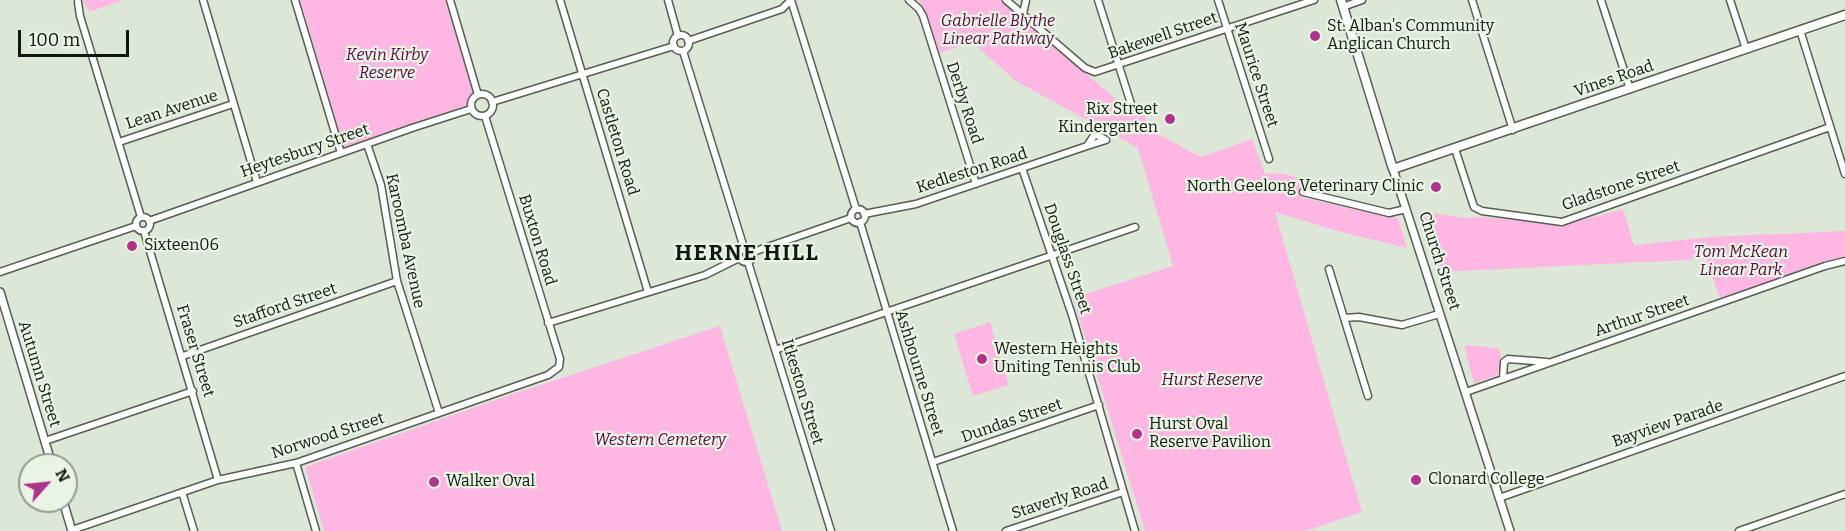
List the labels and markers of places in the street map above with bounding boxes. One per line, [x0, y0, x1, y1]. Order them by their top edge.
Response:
place label: St. Alban's Community Anglican Church [1327, 17, 1494, 55]
marker: St. Alban's Community Anglican Church [1308, 29, 1322, 43]
place label: Rix Street Kindergarten [1058, 100, 1158, 138]
marker: Rix Street Kindergarten [1163, 112, 1177, 126]
place label: North Geelong Veterinary Clinic [1186, 177, 1424, 197]
marker: North Geelong Veterinary Clinic [1429, 180, 1443, 194]
place label: Sixteen06 [144, 236, 219, 256]
marker: Sixteen06 [125, 239, 139, 253]
place label: Western Heights Uniting Tennis Club [994, 340, 1141, 378]
marker: Western Heights Uniting Tennis Club [975, 352, 989, 366]
place label: Hurst Oval Reserve Pavilion [1149, 415, 1271, 453]
marker: Hurst Oval Reserve Pavilion [1130, 427, 1144, 441]
place label: Clonard College [1428, 470, 1544, 490]
place label: Walker Oval [446, 472, 535, 492]
marker: Clonard College [1409, 473, 1423, 487]
marker: Walker Oval [427, 475, 441, 489]

